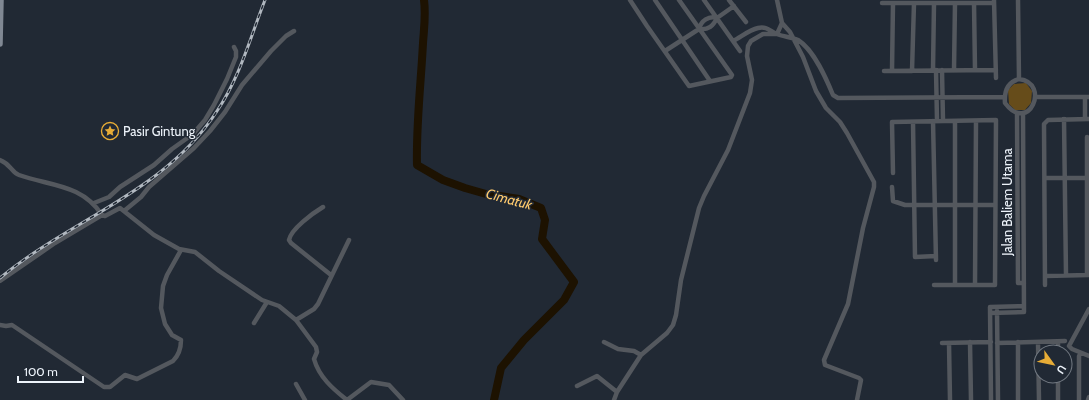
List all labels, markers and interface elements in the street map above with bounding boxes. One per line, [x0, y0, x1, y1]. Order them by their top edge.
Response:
place icon: Pasir Gintung [100, 121, 120, 141]
place label: Pasir Gintung [123, 123, 196, 139]
street label: Jalan Baliem Utama [999, 148, 1015, 257]
water label: Cimatuk [484, 184, 535, 214]
north arrow [1033, 344, 1073, 384]
scale bar [18, 358, 83, 384]
text: U [1053, 362, 1069, 377]
text: 100 m [24, 364, 58, 379]

